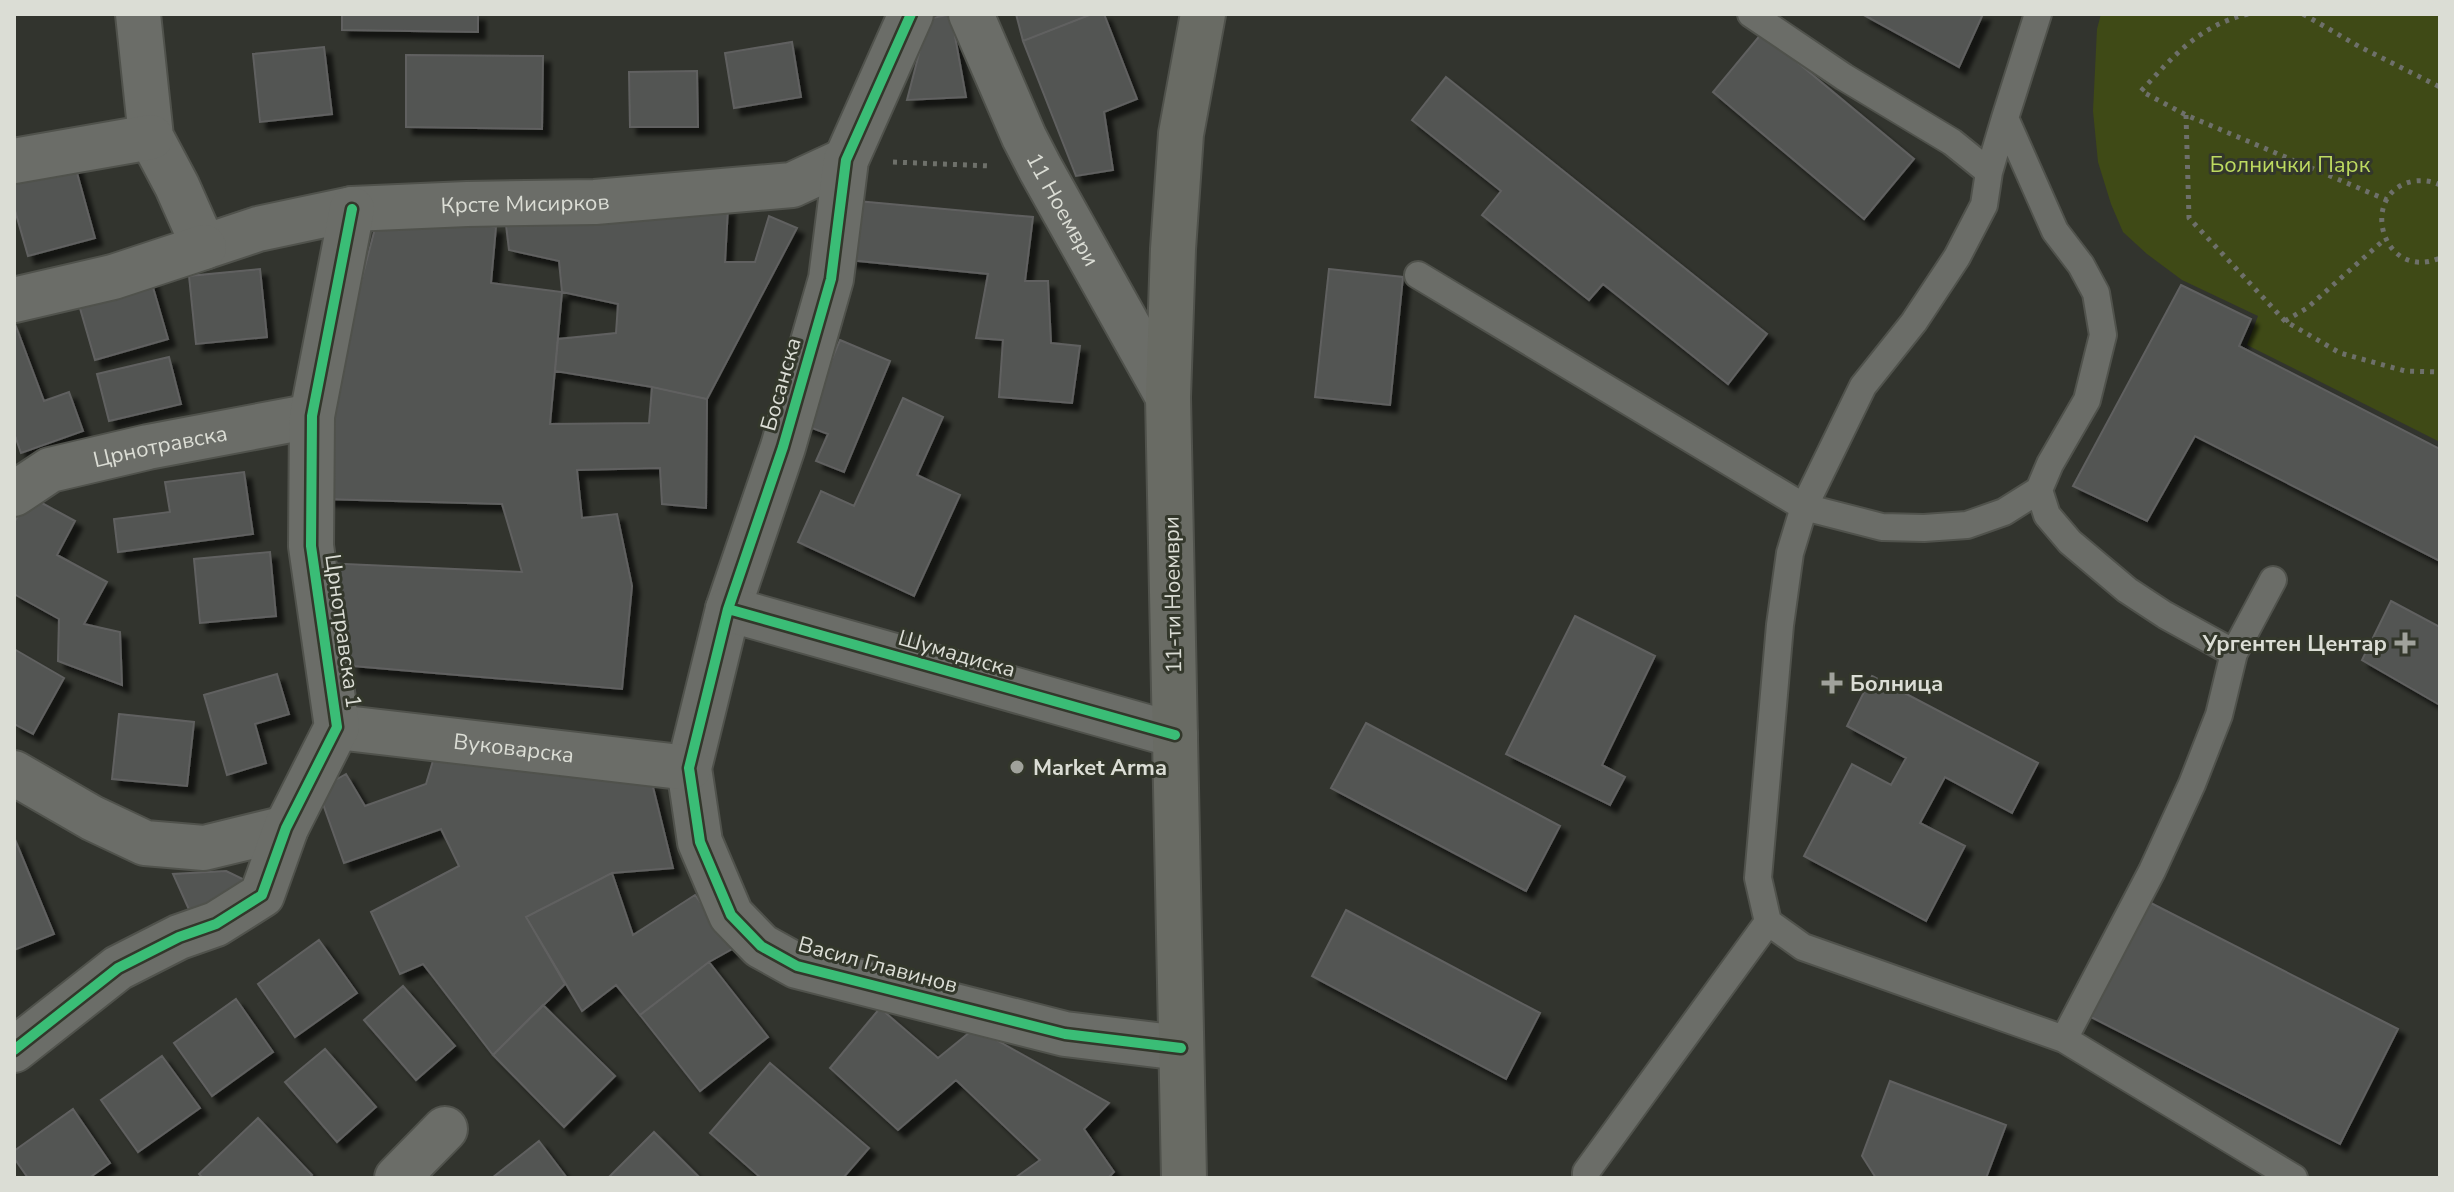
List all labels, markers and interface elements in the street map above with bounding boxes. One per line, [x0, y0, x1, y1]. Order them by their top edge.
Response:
street label: 11 Ноември [1019, 148, 1106, 272]
park label: Болнички Парк [2210, 150, 2371, 180]
street label: Крсте Мисирков [440, 187, 611, 221]
street label: Босанска [753, 334, 809, 435]
street label: Црнотравска [90, 418, 230, 475]
street label: 11-ти Ноември [1157, 516, 1189, 674]
street label: Црнотравска 1 [317, 552, 369, 710]
street label: Шумадиска [895, 623, 1019, 685]
place label: Ургентен Центар [2202, 629, 2387, 659]
marker: Ургентен Центар [2394, 632, 2416, 654]
place label: Болница [1850, 669, 1943, 699]
marker: Болница [1821, 672, 1843, 694]
street label: Вуковарска [452, 727, 576, 770]
place label: Market Arma [1033, 753, 1167, 783]
marker: Market Arma [1008, 758, 1026, 776]
street label: Васил Главинов [795, 929, 961, 1001]

